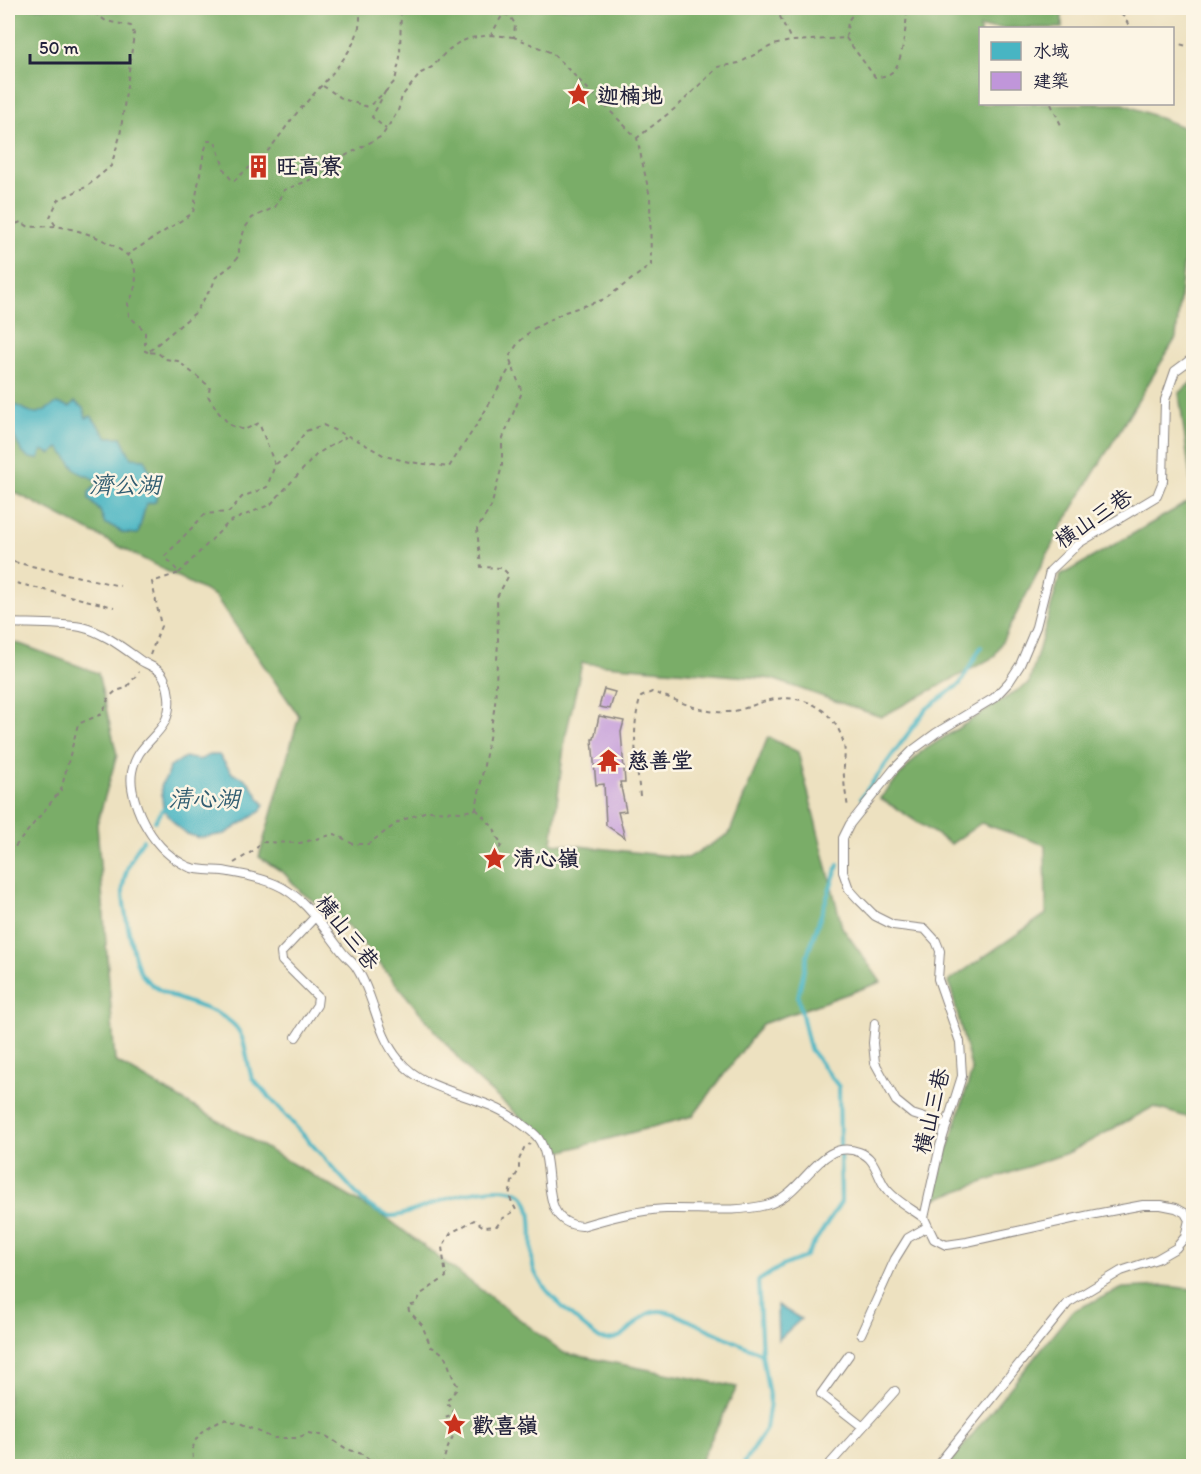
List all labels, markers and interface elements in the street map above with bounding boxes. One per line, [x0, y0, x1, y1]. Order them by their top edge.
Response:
scale bar [30, 27, 130, 65]
legend [979, 27, 1174, 105]
text: 50 m [39, 37, 79, 59]
text: 水域 [1033, 40, 1069, 62]
text: 建築 [1033, 70, 1069, 92]
place icon: 迦楠地 [566, 82, 592, 108]
place label: 迦楠地 [597, 82, 663, 109]
building icon: 旺高寮 [245, 153, 271, 179]
place label: 旺高寮 [276, 153, 342, 180]
water label: 濟公湖 [89, 470, 164, 499]
street label: 橫山三巷 [1049, 483, 1137, 554]
temple icon: 慈善堂 [596, 747, 622, 773]
place label: 慈善堂 [627, 747, 693, 774]
water label: 清心湖 [168, 784, 243, 813]
place icon: 清心嶺 [482, 845, 508, 871]
place label: 清心嶺 [513, 845, 579, 872]
street label: 橫山三巷 [310, 889, 385, 975]
street label: 橫山三巷 [908, 1065, 955, 1157]
place icon: 歡喜嶺 [441, 1412, 467, 1438]
place label: 歡喜嶺 [472, 1412, 538, 1439]

